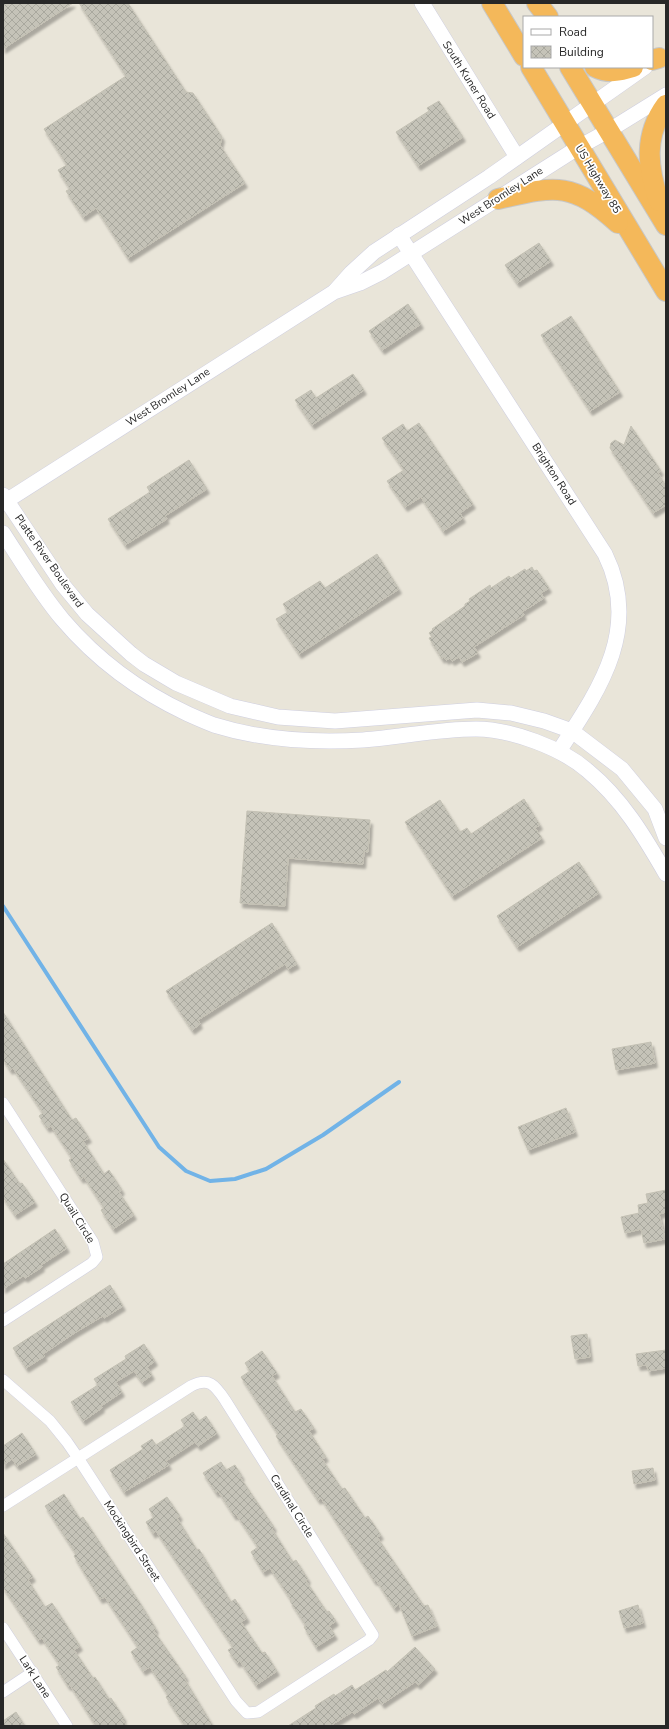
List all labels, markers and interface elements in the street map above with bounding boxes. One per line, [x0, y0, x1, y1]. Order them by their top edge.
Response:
legend [523, 16, 653, 68]
text: Road [559, 24, 587, 40]
street label: South Kuner Road [439, 38, 499, 122]
text: Building [559, 44, 604, 60]
street label: US Highway 85 [572, 142, 625, 217]
street label: West Bromley Lane [456, 163, 546, 229]
street label: West Bromley Lane [123, 364, 213, 430]
street label: Brighton Road [528, 440, 580, 508]
street label: Platte River Boulevard [11, 511, 87, 611]
street label: Quail Circle [56, 1190, 99, 1246]
street label: Cardinal Circle [267, 1471, 318, 1541]
street label: Mockingbird Street [100, 1498, 164, 1584]
street label: Lark Lane [16, 1653, 54, 1701]

